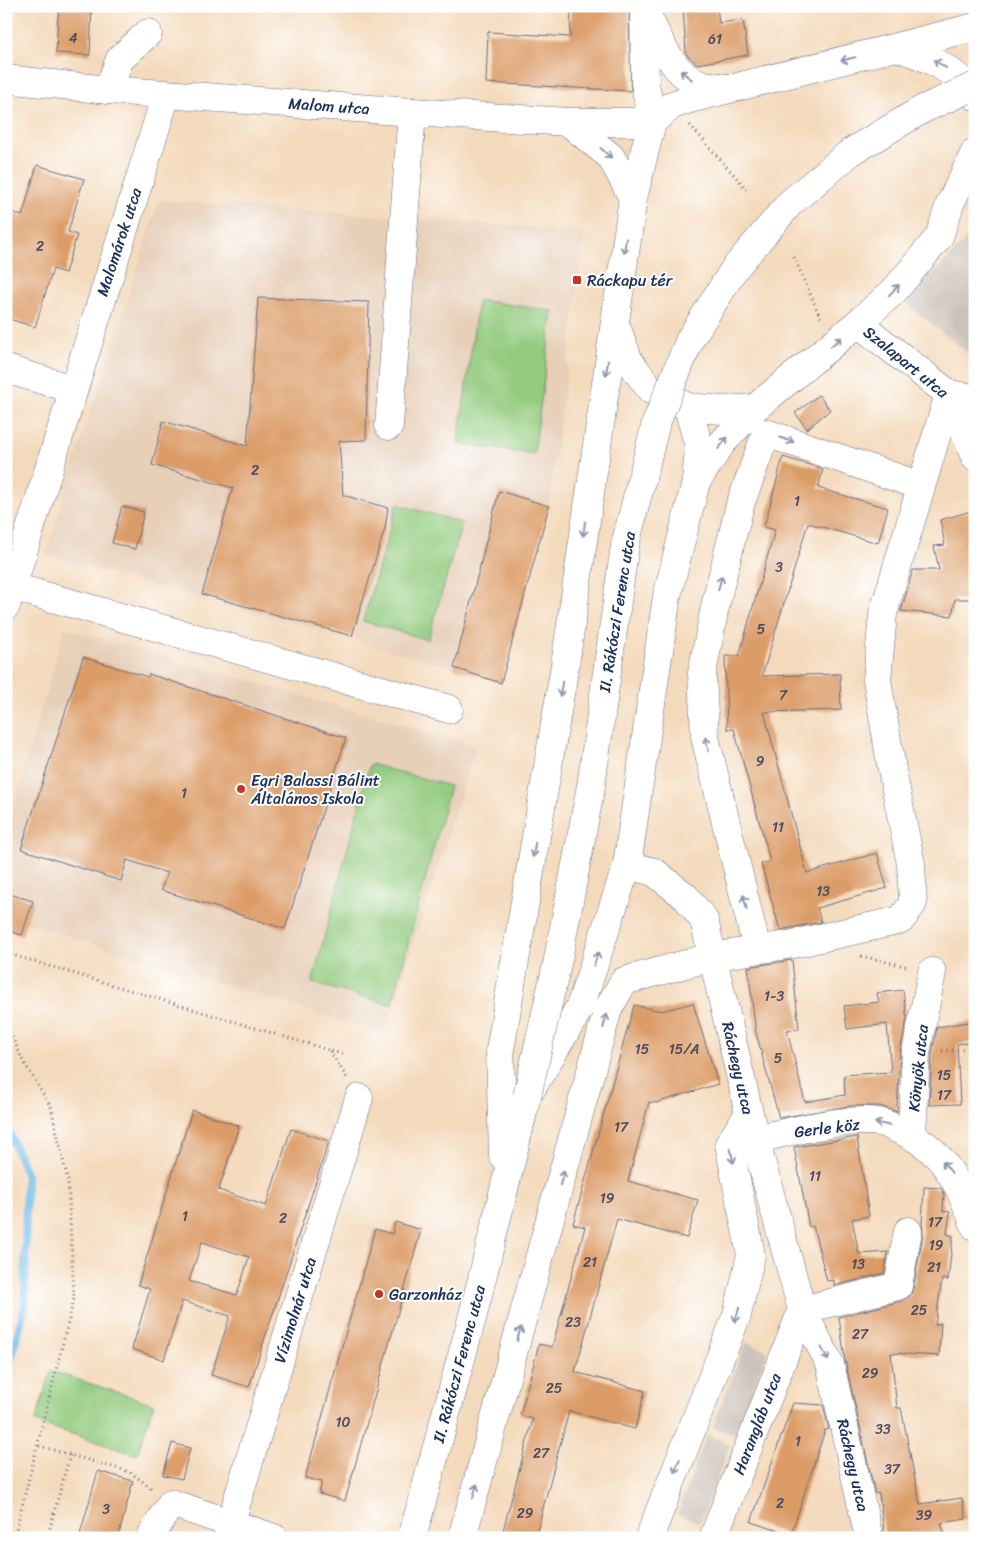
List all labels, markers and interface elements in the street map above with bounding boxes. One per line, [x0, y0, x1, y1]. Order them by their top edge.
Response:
house number: 4 [69, 26, 78, 51]
house number: 61 [708, 27, 722, 52]
one-way arrow [841, 55, 857, 64]
one-way arrow [933, 59, 947, 69]
one-way arrow [680, 69, 693, 80]
street label: Malom utca [287, 89, 371, 123]
one-way arrow [599, 147, 612, 159]
street label: Malomárok utca [88, 183, 151, 300]
house number: 2 [36, 234, 44, 259]
one-way arrow [620, 238, 630, 254]
place label: Ráckapu tér [587, 266, 674, 295]
marker: Ráckapu tér [571, 274, 583, 286]
one-way arrow [888, 284, 900, 296]
street label: Szalapart utca [857, 318, 956, 406]
one-way arrow [829, 336, 842, 347]
one-way arrow [602, 359, 612, 375]
one-way arrow [779, 436, 795, 445]
one-way arrow [717, 437, 728, 450]
house number: 2 [251, 458, 259, 483]
house number: 1 [794, 489, 800, 514]
one-way arrow [579, 520, 589, 536]
street label: II. Rákóczi Ferenc utca [590, 529, 644, 695]
house number: 3 [775, 555, 783, 580]
one-way arrow [716, 576, 725, 592]
house number: 5 [757, 617, 766, 642]
one-way arrow [555, 681, 565, 697]
house number: 7 [779, 683, 788, 708]
one-way arrow [701, 736, 711, 752]
house number: 9 [756, 749, 765, 774]
place label: Egri Balassi Bálint Általános Iskola [250, 766, 380, 813]
house number: 1 [181, 781, 187, 806]
marker: Egri Balassi Bálint Általános Iskola [235, 783, 247, 795]
house number: 11 [772, 815, 784, 840]
one-way arrow [528, 841, 538, 857]
house number: 13 [816, 879, 830, 904]
one-way arrow [740, 894, 749, 910]
one-way arrow [591, 952, 601, 968]
house number: 1-3 [764, 984, 784, 1009]
one-way arrow [601, 1013, 610, 1029]
street label: Ráchegy utca [713, 1019, 763, 1117]
street label: Könyök utca [899, 1022, 937, 1113]
house number: 15 [635, 1037, 650, 1062]
house number: 15/A [669, 1037, 699, 1062]
house number: 5 [774, 1046, 783, 1071]
house number: 15 [937, 1063, 952, 1088]
house number: 17 [937, 1083, 952, 1108]
street label: Gerle köz [793, 1110, 862, 1146]
house number: 17 [614, 1115, 629, 1140]
one-way arrow [874, 1119, 890, 1128]
one-way arrow [728, 1148, 737, 1164]
one-way arrow [941, 1161, 952, 1174]
house number: 11 [809, 1164, 821, 1189]
one-way arrow [558, 1170, 568, 1186]
house number: 19 [600, 1186, 615, 1211]
house number: 1 [182, 1204, 188, 1229]
house number: 2 [279, 1206, 287, 1231]
house number: 17 [928, 1210, 943, 1235]
house number: 19 [929, 1233, 944, 1258]
house number: 21 [583, 1250, 597, 1275]
house number: 13 [851, 1252, 865, 1277]
street label: Vízimolnár utca [265, 1253, 325, 1367]
house number: 21 [927, 1255, 941, 1280]
place label: Garzonház [389, 1280, 462, 1309]
street label: II. Rákóczi Ferenc utca [424, 1281, 494, 1447]
marker: Garzonház [373, 1288, 385, 1300]
house number: 25 [911, 1298, 928, 1323]
one-way arrow [731, 1307, 741, 1323]
house number: 23 [565, 1310, 581, 1335]
house number: 27 [852, 1322, 869, 1347]
one-way arrow [514, 1327, 524, 1343]
one-way arrow [820, 1346, 830, 1360]
house number: 29 [862, 1361, 879, 1386]
street label: Harangláb utca [724, 1368, 790, 1479]
house number: 25 [546, 1376, 563, 1401]
house number: 10 [336, 1410, 351, 1435]
street label: Ráchegy utca [828, 1416, 878, 1514]
house number: 33 [875, 1417, 891, 1442]
house number: 1 [795, 1429, 801, 1454]
house number: 27 [533, 1441, 550, 1466]
house number: 37 [884, 1457, 901, 1482]
one-way arrow [672, 1458, 681, 1474]
one-way arrow [471, 1483, 480, 1499]
house number: 2 [776, 1491, 784, 1516]
house number: 3 [102, 1497, 110, 1522]
house number: 29 [517, 1501, 534, 1526]
house number: 39 [916, 1503, 933, 1528]

